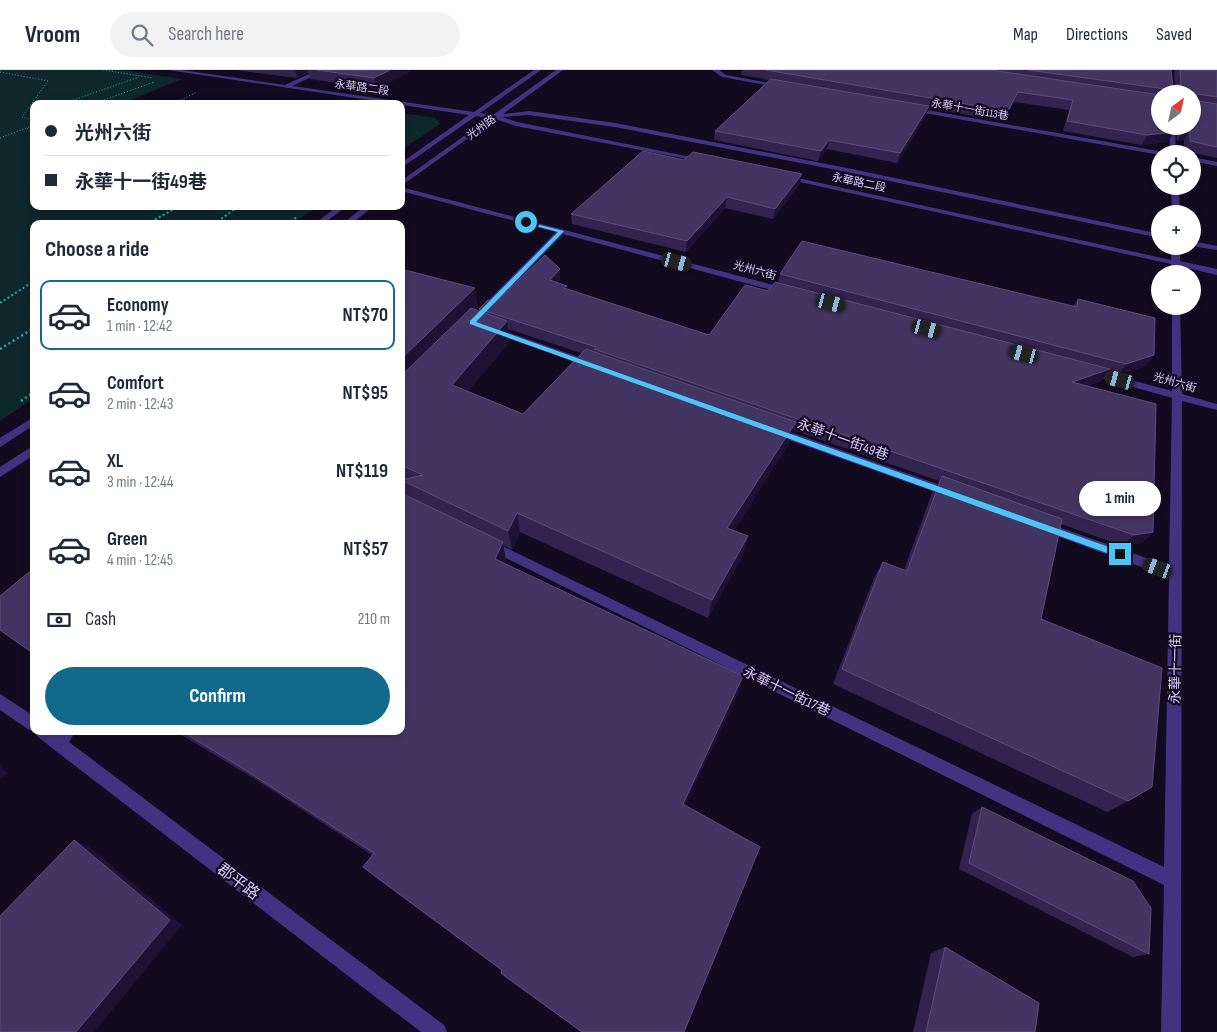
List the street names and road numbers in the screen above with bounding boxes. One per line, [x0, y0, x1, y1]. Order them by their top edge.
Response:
street label: 永華路二段 [334, 77, 390, 98]
street label: 永華十一街113巷 [930, 96, 1010, 123]
street label: 光州路 [464, 112, 498, 142]
street label: 永華路二段 [831, 170, 887, 195]
street label: 光州六街 [732, 259, 778, 282]
street label: 光州六街 [1152, 370, 1198, 395]
street label: 永華十一街49巷 [795, 415, 891, 464]
street label: 永華十一街 [1166, 634, 1185, 704]
street label: 永華十一街17巷 [741, 663, 833, 720]
street label: 郡平路 [213, 860, 263, 904]

